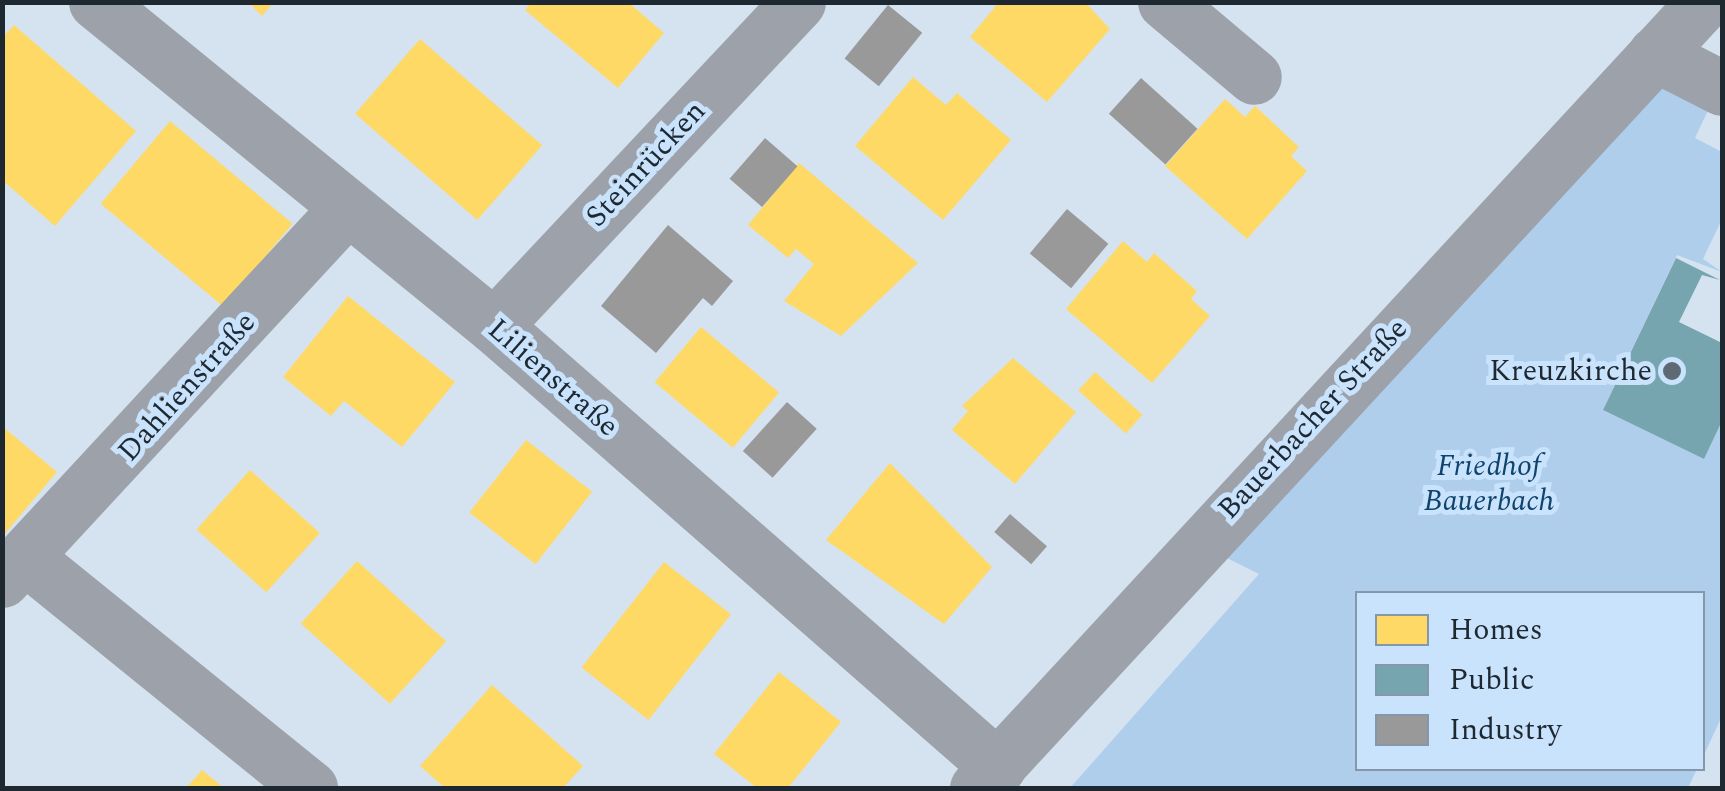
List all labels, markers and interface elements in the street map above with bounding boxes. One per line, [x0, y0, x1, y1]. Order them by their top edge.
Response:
street label: Steinrücken [578, 93, 714, 235]
street label: Dahlienstraße [111, 305, 263, 469]
street label: Lilienstraße [480, 311, 626, 445]
street label: Bauerbacher Straße [1211, 311, 1415, 527]
place label: Kreuzkirche [1489, 353, 1652, 389]
marker: Kreuzkirche [1661, 360, 1683, 382]
park label: Friedhof Bauerbach [1424, 448, 1554, 518]
legend [1355, 591, 1705, 771]
text: Homes [1449, 607, 1543, 653]
text: Public [1449, 657, 1534, 703]
text: Industry [1449, 707, 1562, 753]

